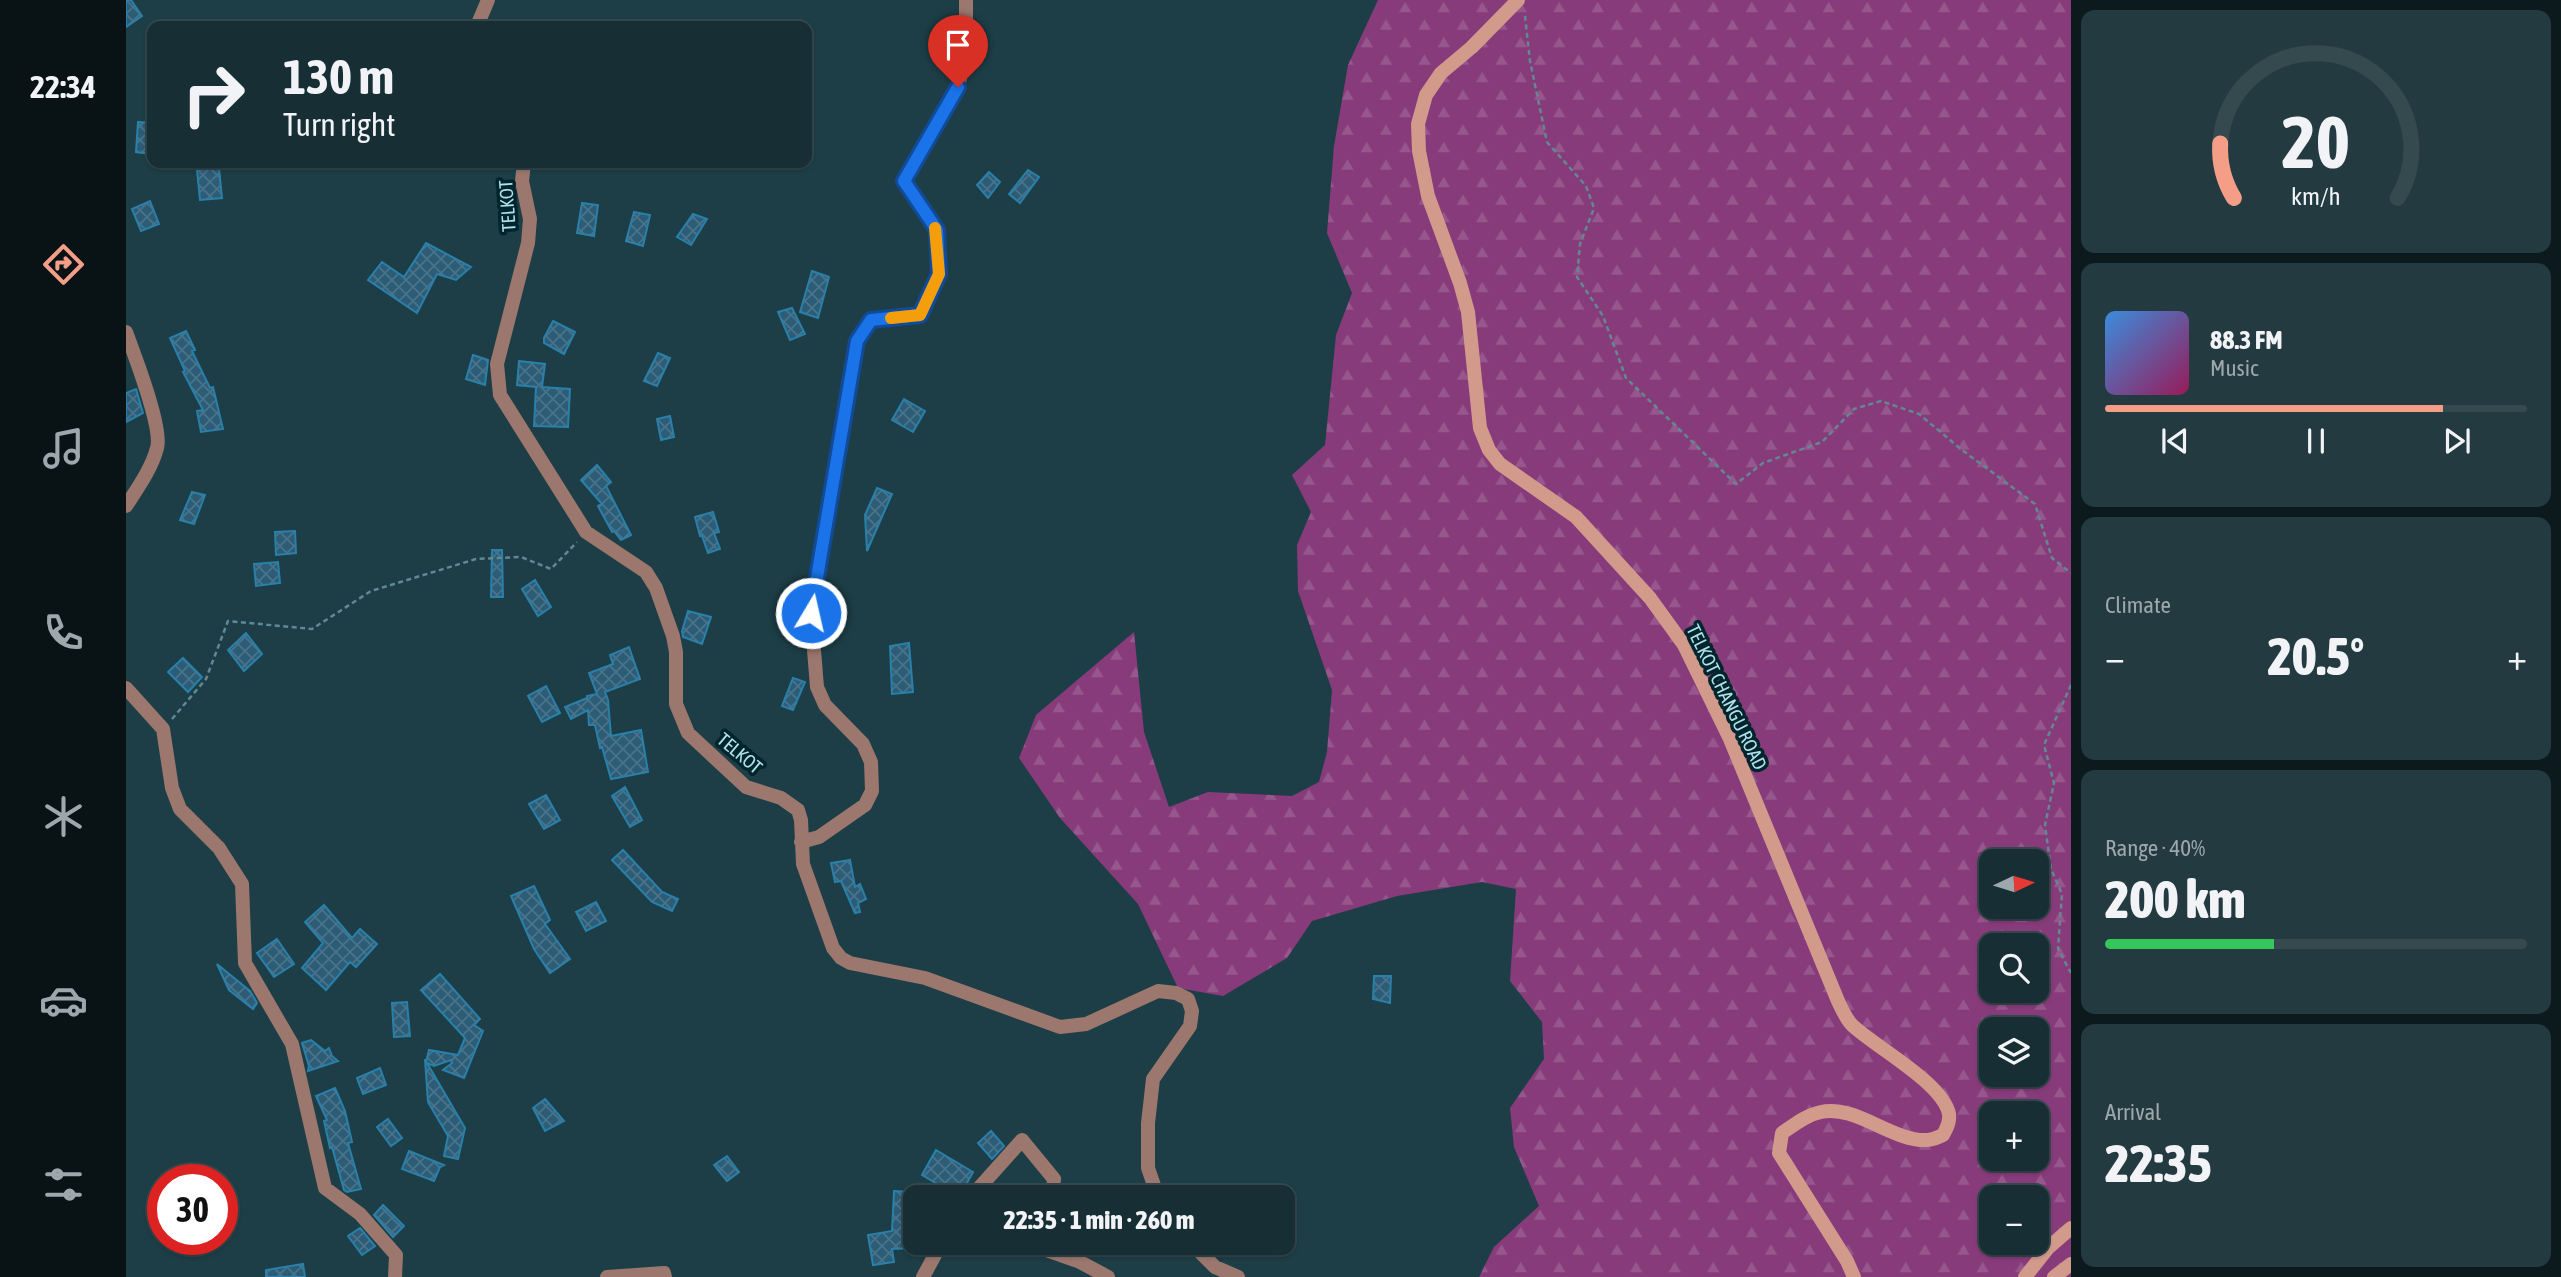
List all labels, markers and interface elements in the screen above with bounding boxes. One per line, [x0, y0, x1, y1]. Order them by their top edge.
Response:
pin [928, 15, 988, 87]
icon: arrive [939, 26, 977, 64]
text: 130 m [283, 48, 394, 104]
icon: right [168, 49, 259, 140]
text: 22:34 [30, 68, 96, 105]
text: 20 [2282, 100, 2350, 183]
text: Turn right [283, 106, 396, 143]
street label: TELKOT [494, 179, 520, 233]
text: km/h [2291, 182, 2341, 210]
icon: directions [39, 240, 88, 289]
text: 88.3 FM [2210, 325, 2283, 355]
text: Music [2210, 355, 2258, 381]
icon: previous [2156, 422, 2194, 460]
icon: pause [2297, 422, 2335, 460]
icon: next [2438, 422, 2476, 460]
icon: music [39, 424, 88, 473]
position arrow [774, 576, 848, 650]
text: Climate [2105, 592, 2171, 618]
icon: phone [39, 608, 88, 657]
street label: TELKOT CHANGU ROAD [1682, 621, 1772, 773]
text: 20.5° [2268, 626, 2364, 686]
text: − [2105, 635, 2125, 678]
text: + [2507, 635, 2527, 678]
street label: TELKOT [713, 728, 767, 778]
icon: climate [39, 792, 88, 841]
text: Range · 40% [2105, 835, 2205, 861]
north arrow [1979, 849, 2049, 919]
map controls [1979, 849, 2049, 1255]
text: 200 km [2105, 869, 2246, 929]
button: search [1979, 933, 2049, 1003]
icon: car [39, 976, 88, 1025]
button: layers [1979, 1017, 2049, 1087]
text: Arrival [2105, 1099, 2161, 1125]
button: + [1979, 1101, 2049, 1171]
text: 22:35 [2105, 1133, 2212, 1193]
icon: filters [39, 1160, 88, 1209]
speed limit sign: 30 [147, 1164, 238, 1255]
button: − [1979, 1185, 2049, 1255]
text: 22:35 · 1 min · 260 m [1004, 1205, 1194, 1235]

